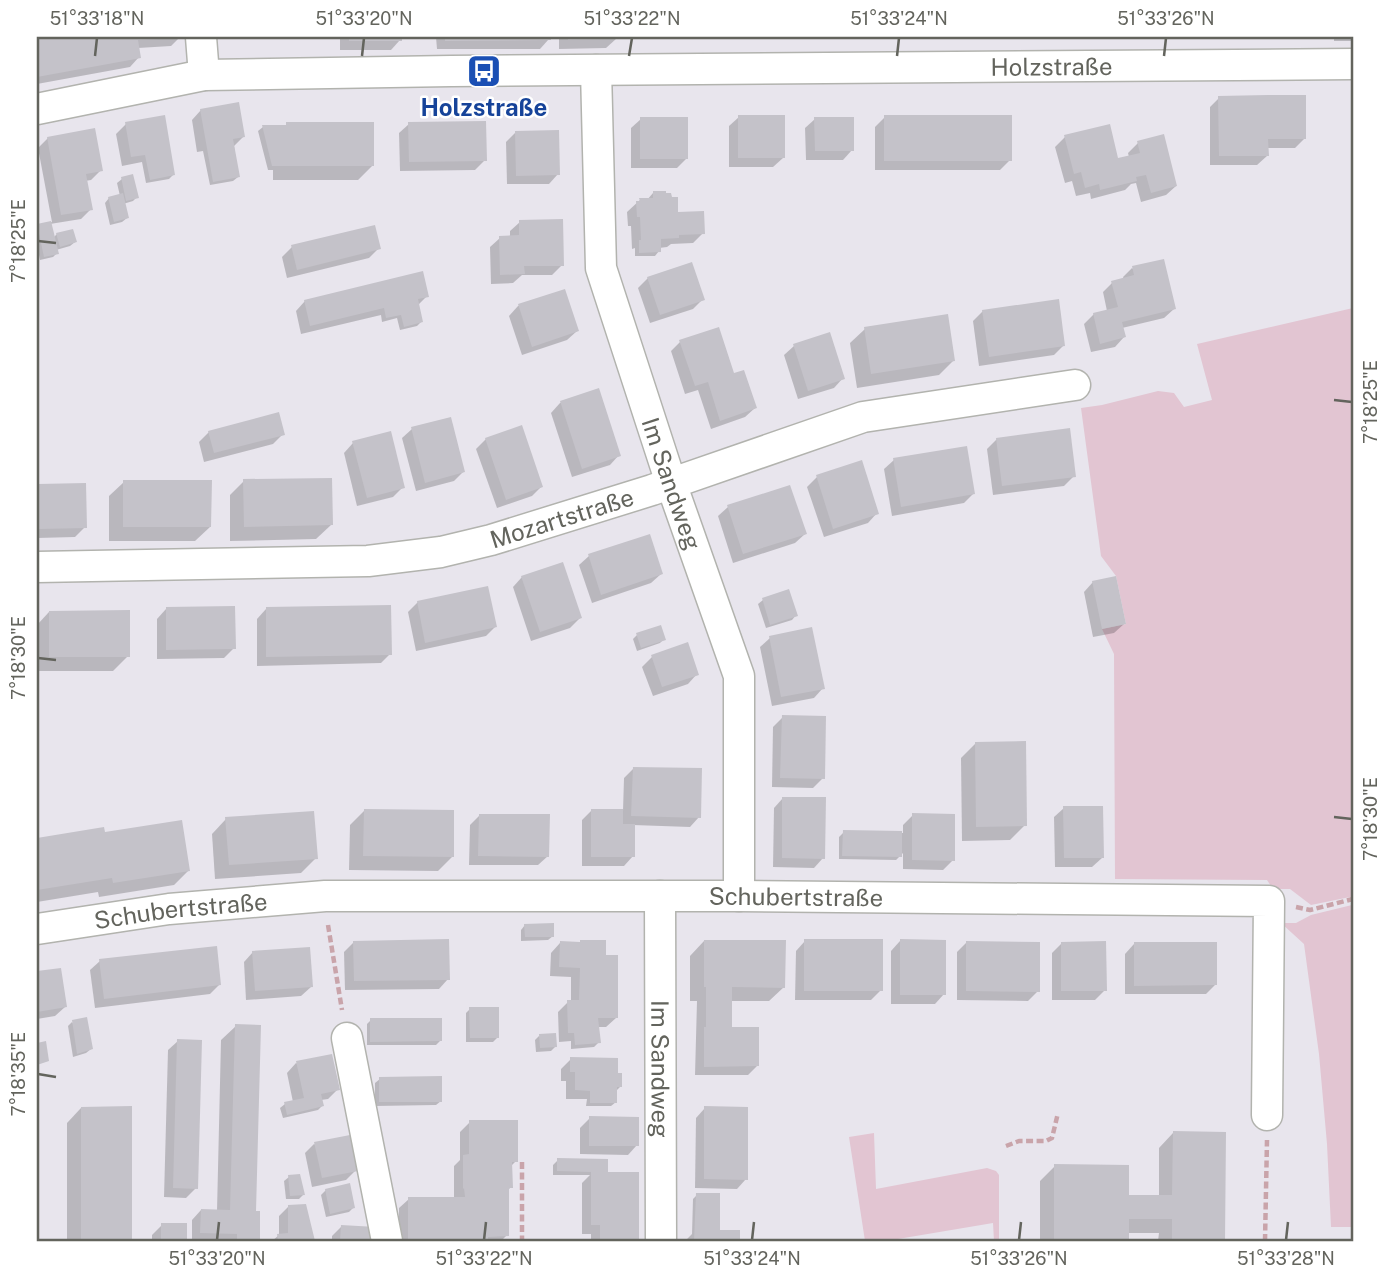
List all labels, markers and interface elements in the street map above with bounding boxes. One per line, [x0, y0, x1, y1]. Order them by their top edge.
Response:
text: 51°33'18"N [50, 8, 144, 29]
text: 51°33'20"N [315, 8, 413, 29]
text: 51°33'22"N [584, 8, 680, 29]
text: 51°33'24"N [850, 8, 948, 29]
text: 51°33'26"N [1117, 8, 1215, 29]
bus stop icon: Holzstraße [465, 52, 503, 90]
street label: Holzstraße [990, 52, 1113, 81]
place label: Holzstraße [421, 93, 547, 121]
text: 7°18'25"E [8, 199, 29, 283]
text: 7°18'25"E [1360, 360, 1381, 444]
street label: Im Sandweg [637, 414, 707, 553]
street label: Mozartstraße [486, 483, 637, 554]
text: 7°18'30"E [8, 616, 29, 700]
text: 7°18'30"E [1360, 777, 1381, 861]
street label: Schubertstraße [709, 882, 883, 911]
street label: Schubertstraße [92, 887, 269, 934]
street label: Im Sandweg [646, 1000, 675, 1138]
text: 7°18'35"E [8, 1032, 29, 1116]
text: 51°33'20"N [168, 1248, 266, 1269]
text: 51°33'22"N [436, 1248, 532, 1269]
text: 51°33'24"N [703, 1248, 801, 1269]
text: 51°33'26"N [970, 1248, 1068, 1269]
text: 51°33'28"N [1237, 1248, 1335, 1269]

